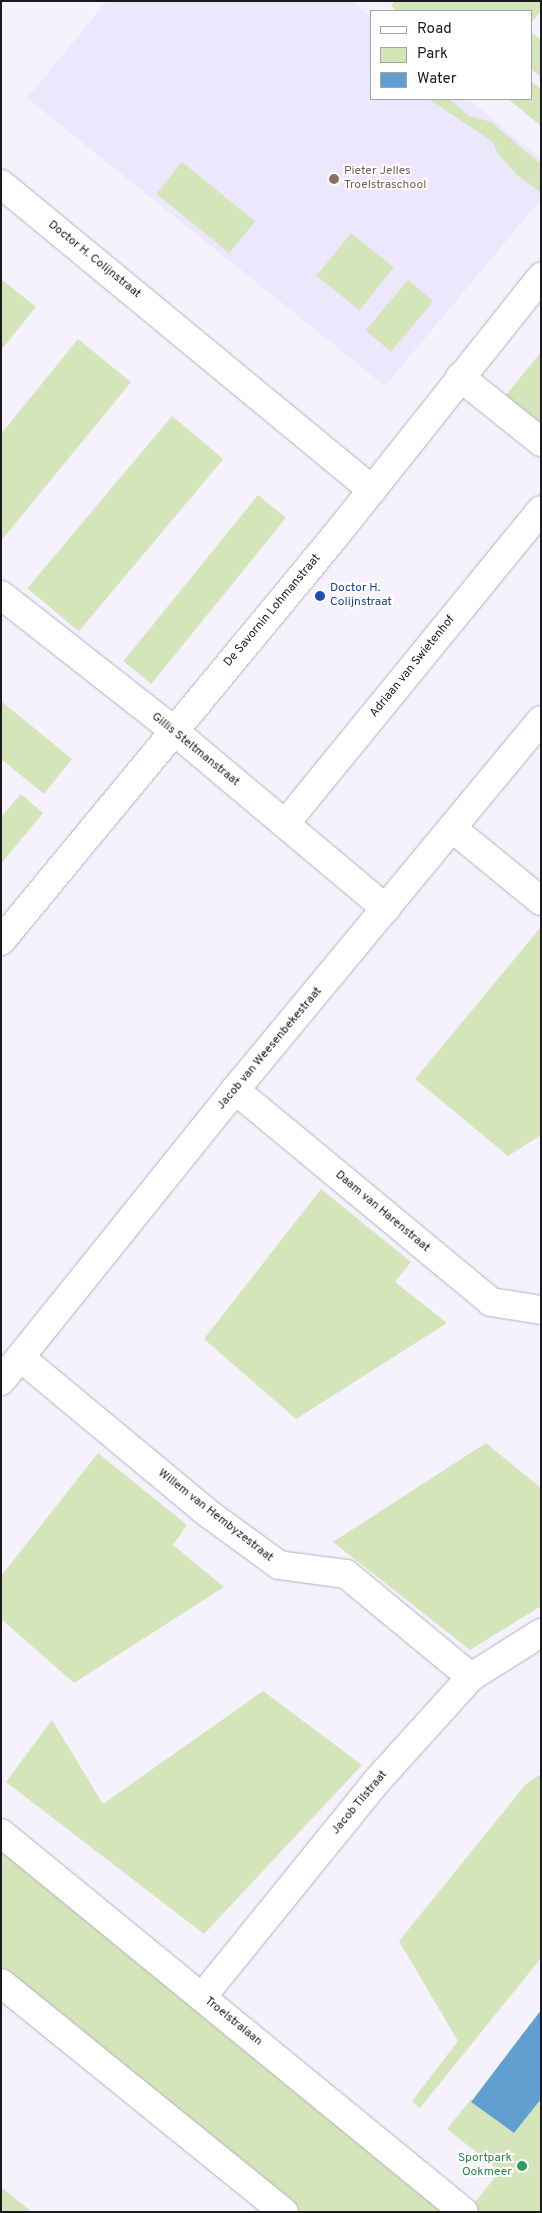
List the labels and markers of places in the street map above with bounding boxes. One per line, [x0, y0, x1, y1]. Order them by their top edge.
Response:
place label: Pieter Jelles Troelstraschool [344, 165, 426, 193]
marker: Pieter Jelles Troelstraschool [328, 173, 340, 185]
place label: Doctor H. Colijnstraat [330, 582, 392, 610]
marker: Doctor H. Colijnstraat [314, 590, 326, 602]
place label: Sportpark Ookmeer [458, 2152, 512, 2180]
marker: Sportpark Ookmeer [516, 2160, 528, 2172]

